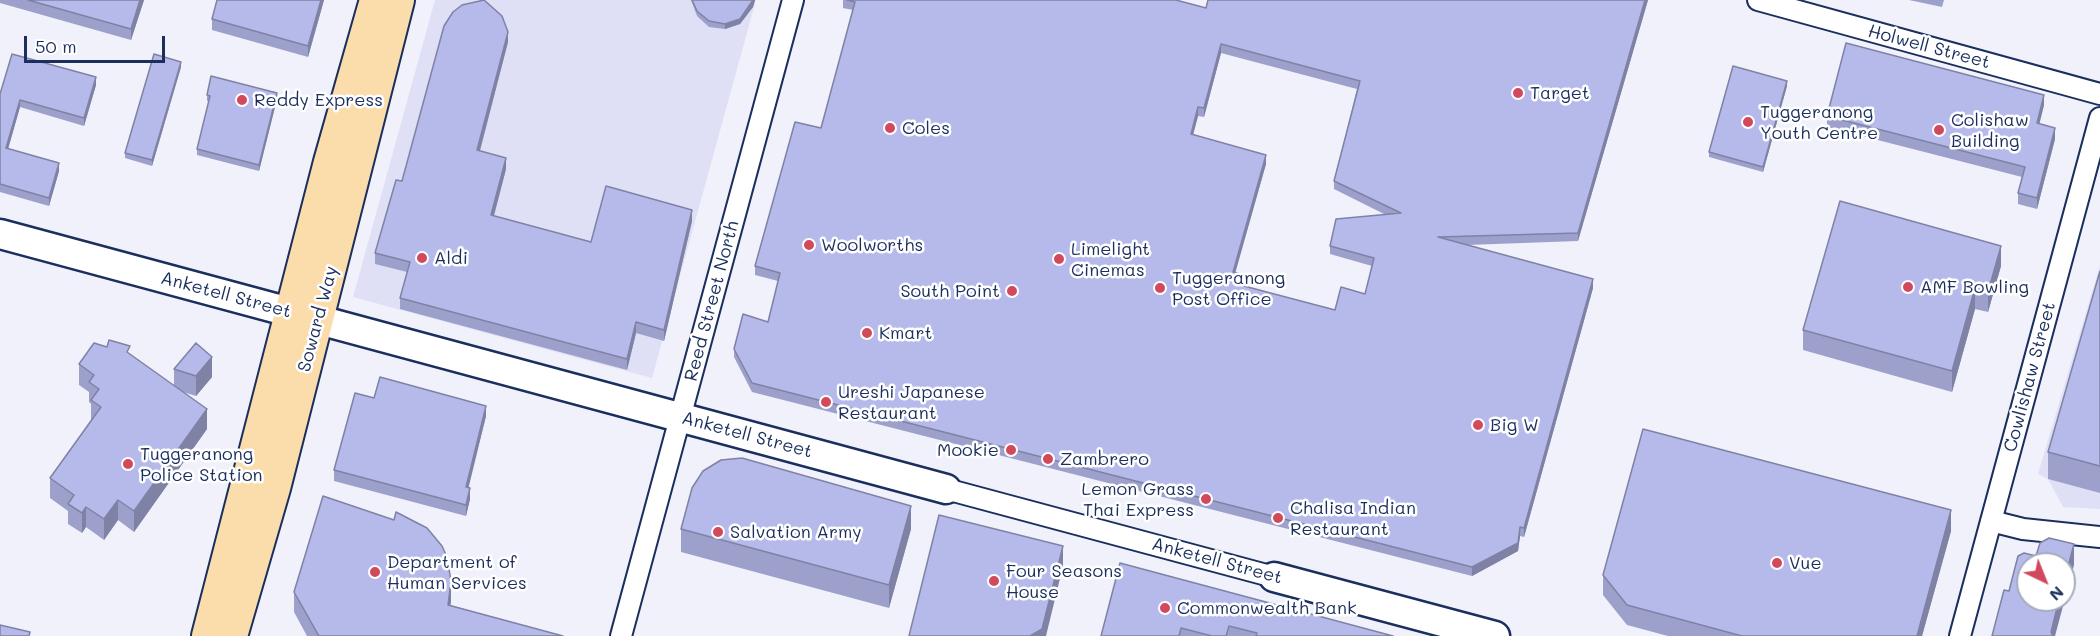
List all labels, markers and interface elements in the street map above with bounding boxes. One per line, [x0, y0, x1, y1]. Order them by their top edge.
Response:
street label: Holwell Street [1866, 20, 1992, 74]
scale bar [27, 24, 168, 62]
text: 50 m [35, 34, 77, 58]
place label: Target [1530, 82, 1590, 104]
marker: Target [1511, 86, 1525, 100]
place label: Reddy Express [254, 89, 383, 111]
marker: Reddy Express [235, 93, 249, 107]
place label: Tuggeranong Youth Centre [1760, 101, 1878, 144]
place label: Colishaw Building [1951, 109, 2029, 152]
marker: Tuggeranong Youth Centre [1741, 115, 1755, 129]
place label: Coles [902, 117, 950, 139]
marker: Coles [883, 121, 897, 135]
marker: Colishaw Building [1932, 123, 1946, 137]
street label: Reed Street North [680, 218, 744, 384]
place label: Woolworths [821, 234, 923, 256]
marker: Woolworths [802, 238, 816, 252]
place label: Limelight Cinemas [1071, 238, 1150, 280]
place label: Aldi [434, 247, 468, 269]
marker: Aldi [415, 251, 429, 265]
marker: Limelight Cinemas [1052, 252, 1066, 266]
street label: Soward Way [294, 264, 342, 374]
street label: Anketell Street [158, 267, 294, 323]
place label: Tuggeranong Post Office [1172, 267, 1285, 310]
place label: AMF Bowling [1920, 276, 2029, 298]
place label: South Point [900, 280, 1000, 302]
marker: AMF Bowling [1901, 280, 1915, 294]
marker: Tuggeranong Post Office [1153, 281, 1167, 295]
marker: South Point [1005, 284, 1019, 298]
street label: Cowlishaw Street [2000, 300, 2060, 454]
place label: Kmart [879, 322, 932, 344]
marker: Kmart [860, 326, 874, 340]
place label: Ureshi Japanese Restaurant [838, 381, 985, 424]
marker: Ureshi Japanese Restaurant [819, 395, 833, 409]
street label: Anketell Street [679, 407, 815, 463]
place label: Big W [1490, 414, 1539, 436]
marker: Big W [1471, 418, 1485, 432]
place label: Mookie [937, 439, 999, 461]
place label: Tuggeranong Police Station [140, 443, 263, 486]
marker: Mookie [1004, 443, 1018, 457]
place label: Zambrero [1060, 448, 1149, 470]
marker: Zambrero [1041, 452, 1055, 466]
marker: Tuggeranong Police Station [121, 457, 135, 471]
place label: Lemon Grass Thai Express [1082, 478, 1194, 520]
marker: Lemon Grass Thai Express [1199, 492, 1213, 506]
place label: Chalisa Indian Restaurant [1290, 497, 1416, 540]
marker: Chalisa Indian Restaurant [1271, 511, 1285, 525]
place label: Salvation Army [730, 521, 862, 543]
marker: Salvation Army [711, 525, 725, 539]
street label: Anketell Street [1149, 533, 1285, 589]
place label: Department of Human Services [387, 551, 527, 594]
place label: Vue [1789, 552, 1822, 574]
north arrow [2016, 552, 2076, 612]
marker: Vue [1770, 556, 1784, 570]
place label: Four Seasons House [1006, 560, 1122, 602]
marker: Department of Human Services [368, 565, 382, 579]
marker: Four Seasons House [987, 574, 1001, 588]
text: N [2046, 582, 2069, 606]
place label: Commonwealth Bank [1177, 597, 1356, 619]
marker: Commonwealth Bank [1158, 601, 1172, 615]

